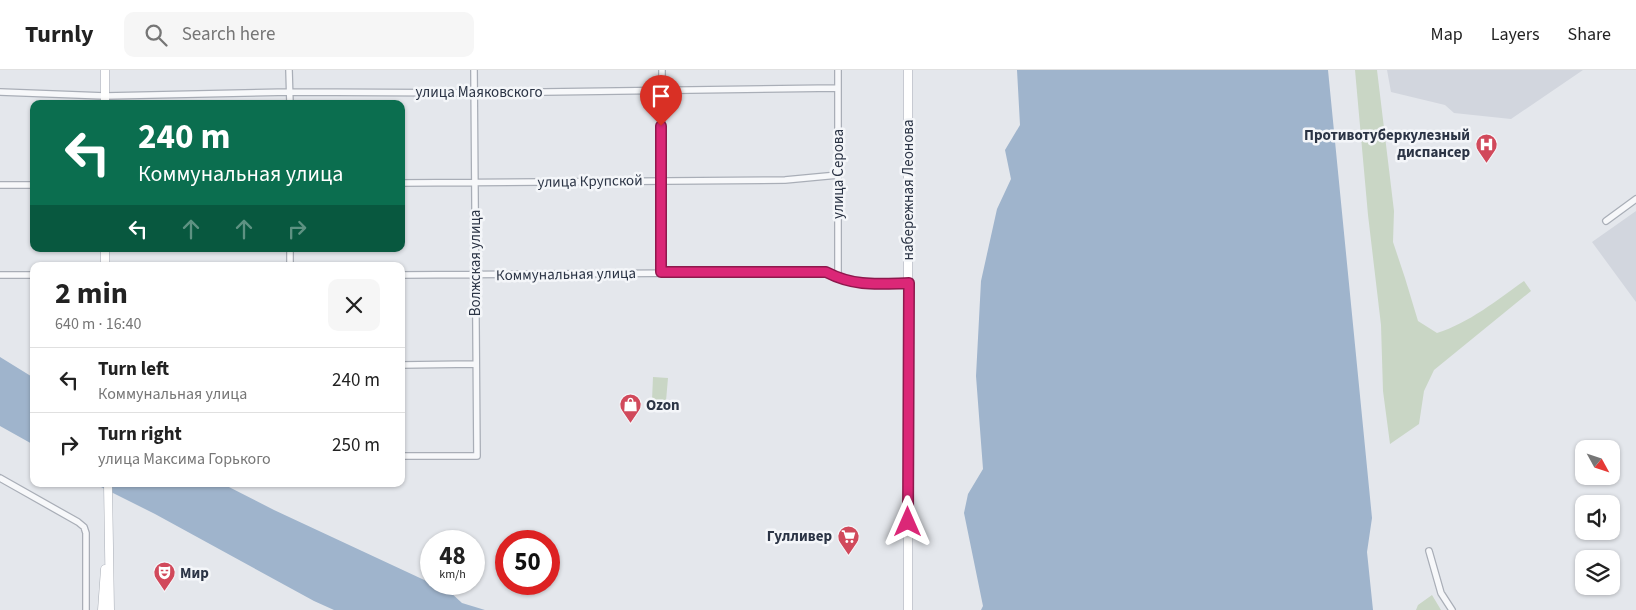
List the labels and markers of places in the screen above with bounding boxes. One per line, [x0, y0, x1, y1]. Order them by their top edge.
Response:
pin [640, 75, 682, 126]
place label: Противотуберкулезный диспансер [1304, 125, 1470, 163]
hospital icon: Противотуберкулезный диспансер [1474, 132, 1498, 163]
shop icon: Ozon [618, 393, 642, 424]
place label: Ozon [646, 395, 680, 416]
supermarket icon: Гулливер [836, 524, 860, 555]
place label: Гулливер [767, 526, 832, 547]
theatre icon: Мир [152, 561, 176, 592]
place label: Мир [180, 563, 209, 584]

